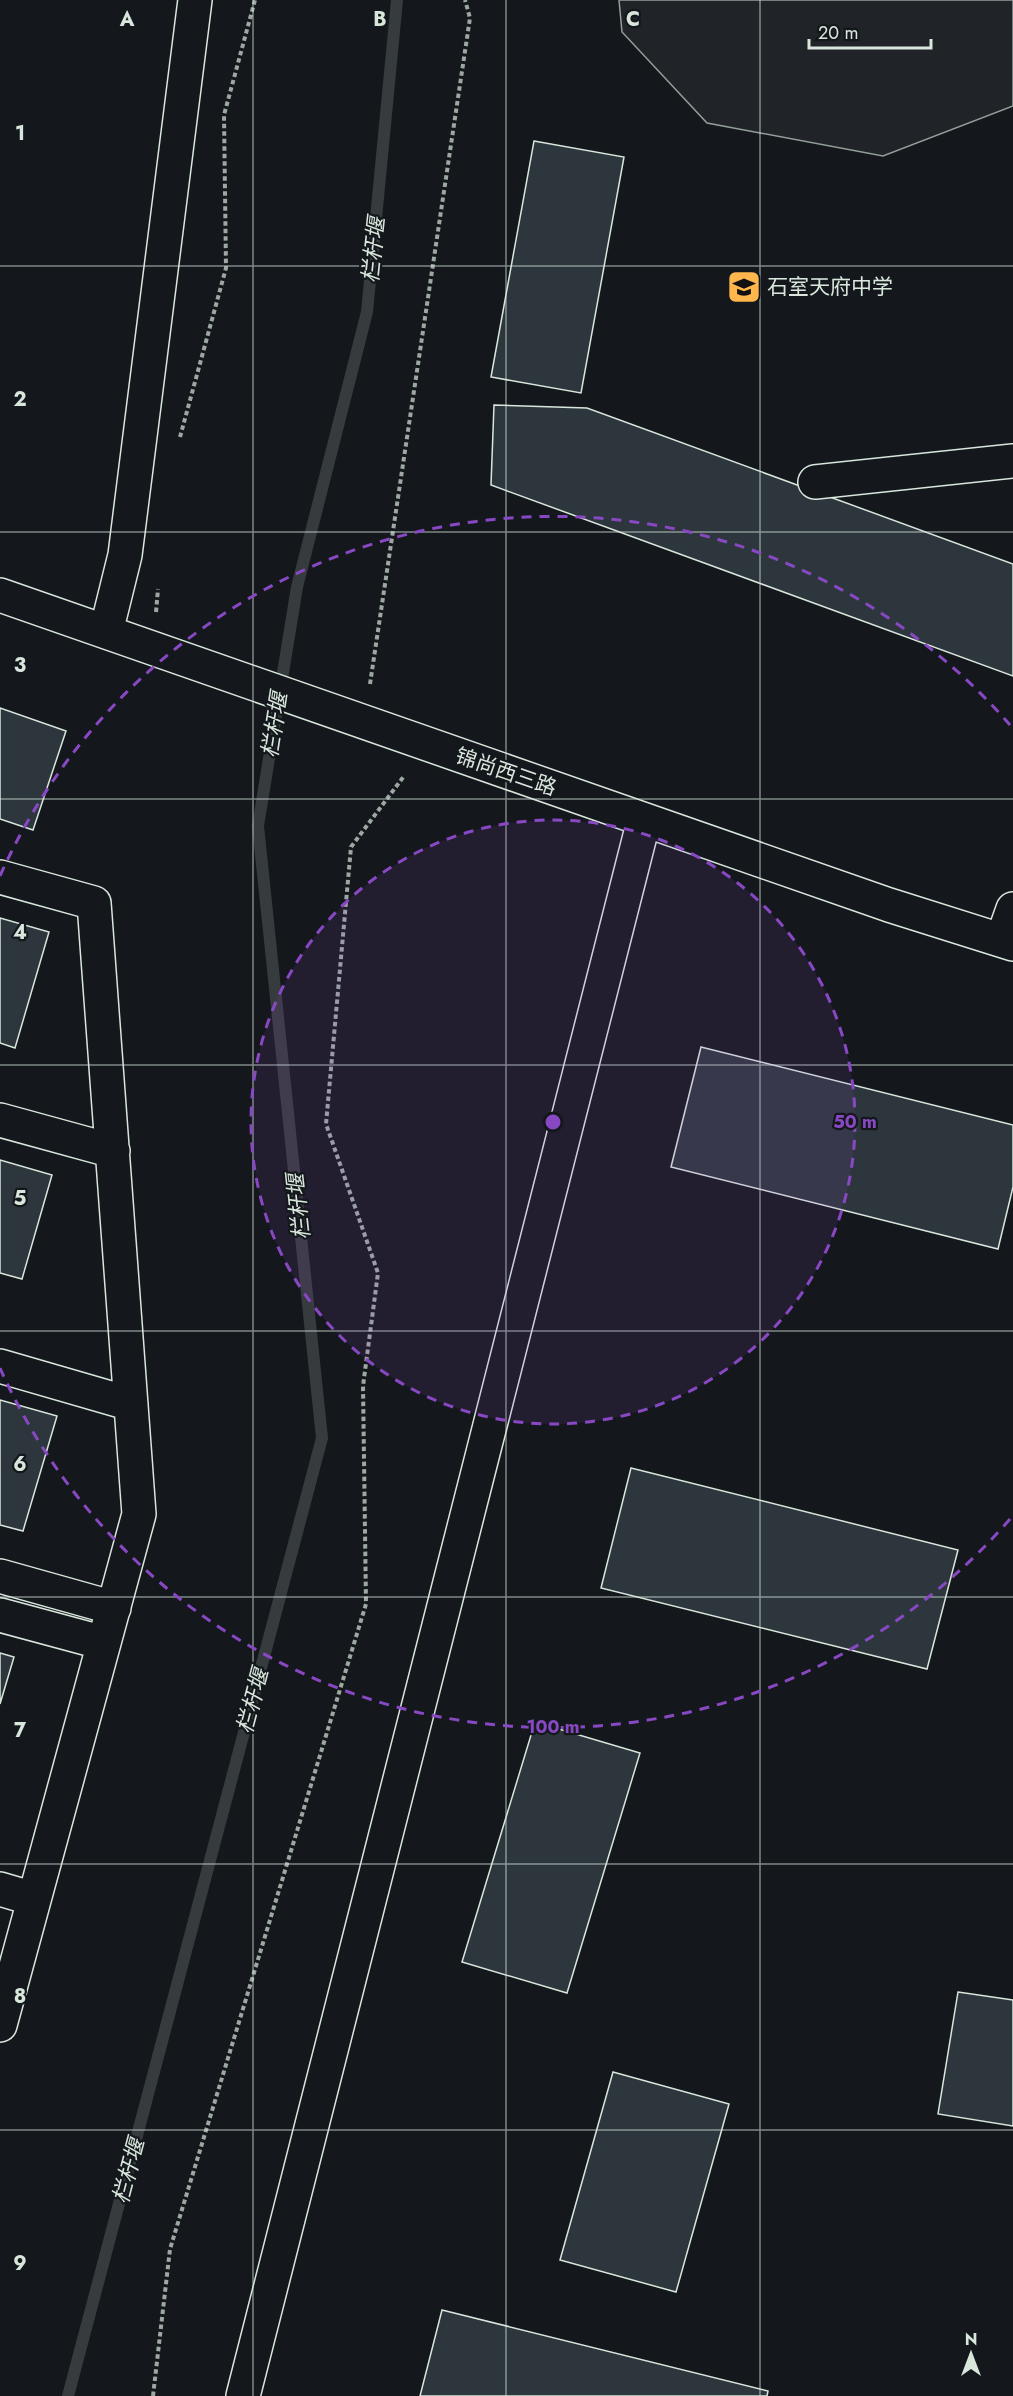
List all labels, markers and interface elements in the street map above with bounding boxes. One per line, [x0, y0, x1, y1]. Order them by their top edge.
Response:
text: A [119, 5, 135, 34]
text: B [373, 5, 387, 34]
text: C [626, 5, 640, 34]
scale bar [809, 12, 930, 50]
text: 20 m [818, 20, 858, 46]
text: 1 [15, 119, 25, 148]
water label: 栏杆堰 [354, 212, 393, 284]
school or university icon: 石室天府中学 [726, 269, 762, 305]
place label: 石室天府中学 [767, 272, 893, 302]
text: 2 [13, 385, 27, 414]
text: 3 [14, 651, 26, 680]
water label: 栏杆堰 [253, 686, 296, 760]
street label: 锦尚西三路 [451, 741, 561, 803]
text: 4 [13, 918, 27, 947]
text: 50 m [833, 1109, 877, 1135]
centre of rings [543, 1112, 563, 1132]
water label: 栏杆堰 [278, 1169, 317, 1241]
text: 5 [14, 1184, 27, 1213]
text: 6 [13, 1450, 27, 1479]
water label: 栏杆堰 [228, 1661, 277, 1737]
text: 100 m [526, 1714, 580, 1740]
text: 7 [14, 1716, 27, 1745]
text: 8 [14, 1982, 26, 2011]
water label: 栏杆堰 [104, 2131, 153, 2207]
text: 9 [13, 2249, 27, 2278]
north arrow [941, 2324, 1001, 2384]
text: N [965, 2328, 977, 2351]

